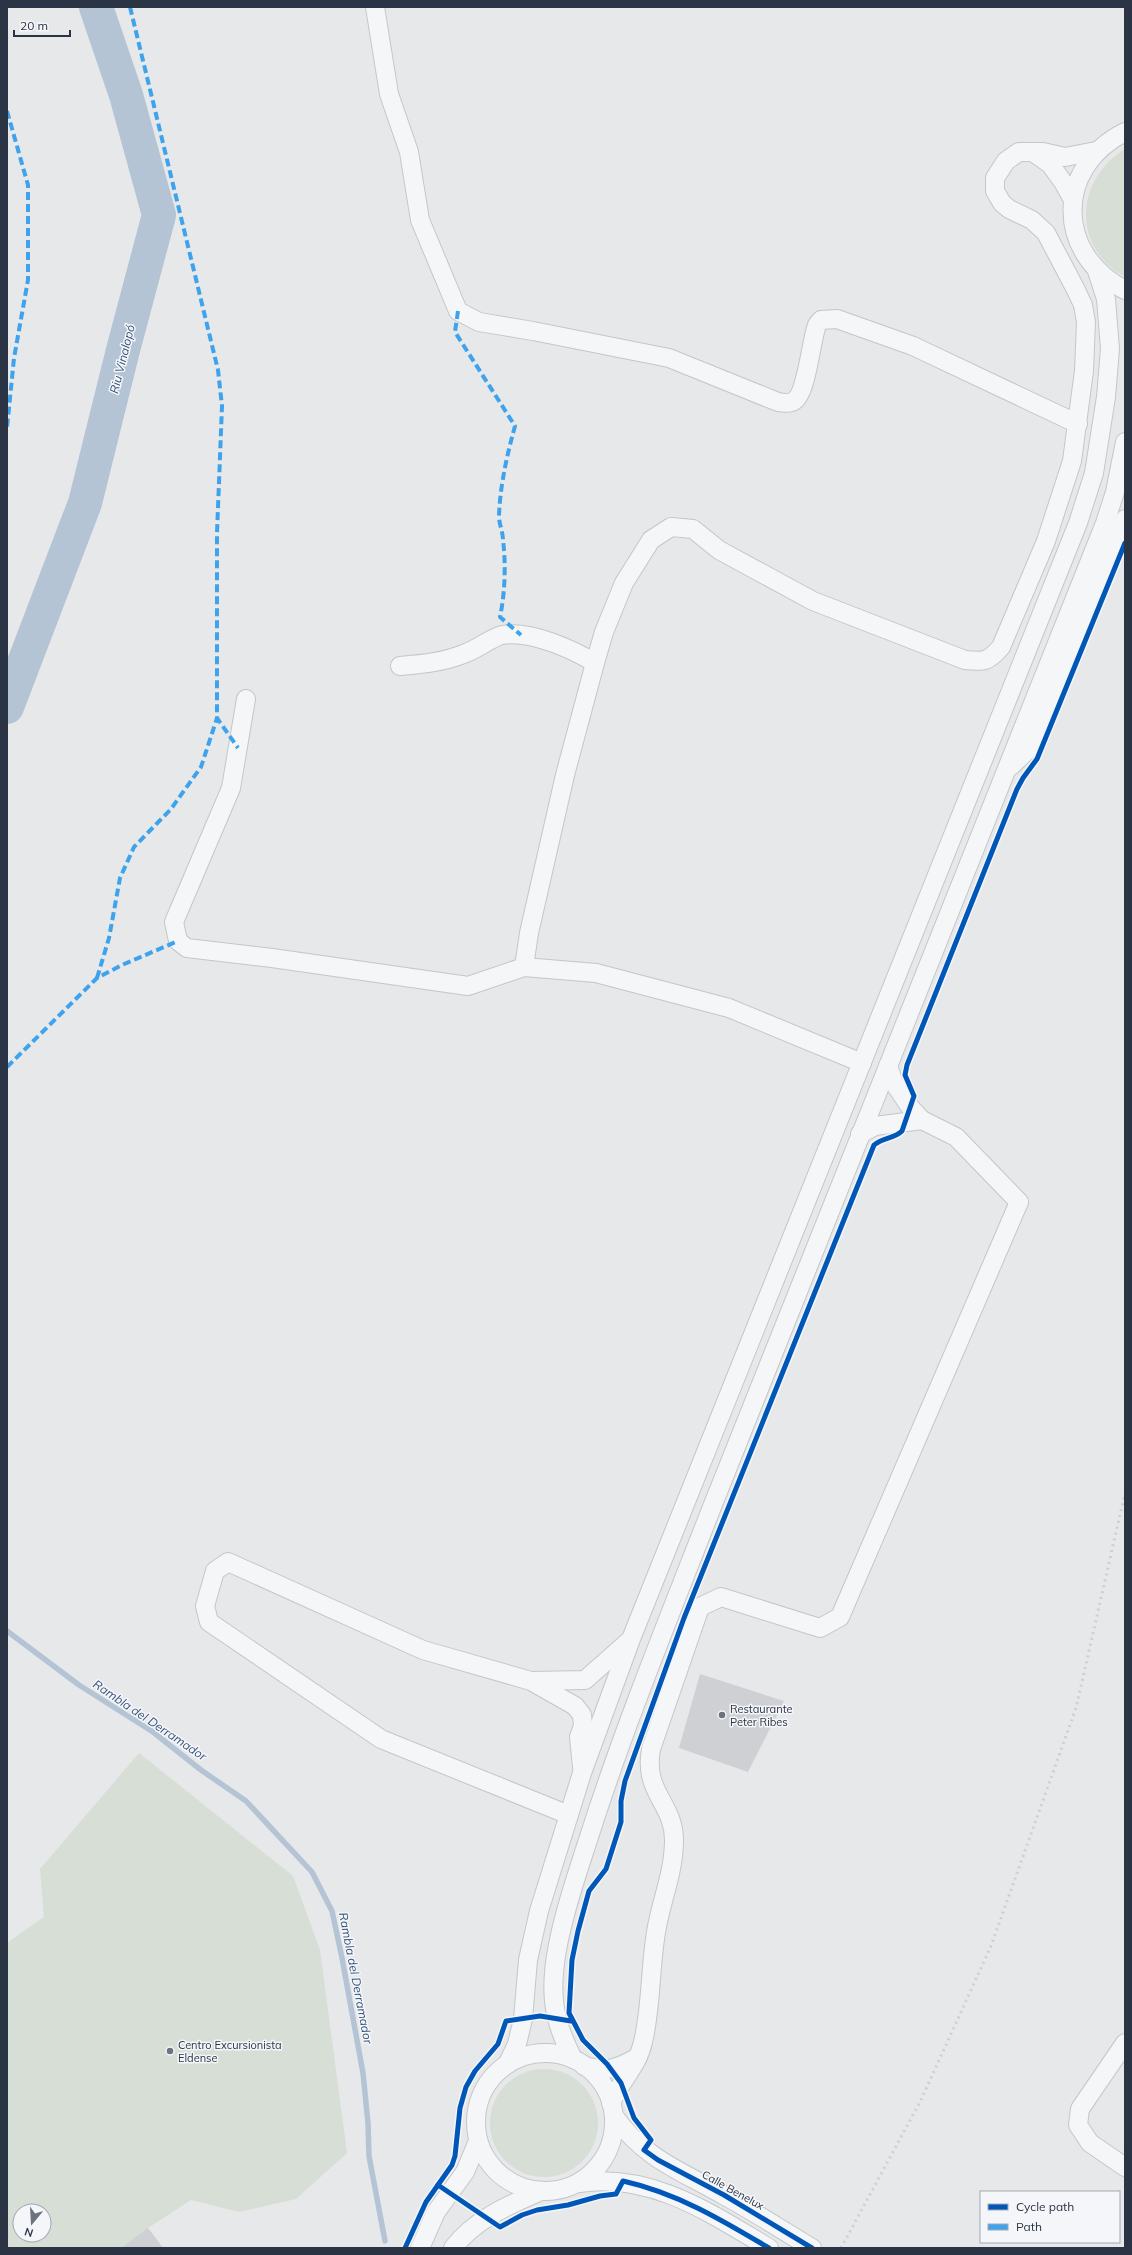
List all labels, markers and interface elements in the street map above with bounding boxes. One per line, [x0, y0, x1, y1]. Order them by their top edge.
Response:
scale bar [14, 12, 70, 38]
text: 20 m [20, 18, 48, 33]
water label: Riu Vinalopó [106, 323, 138, 395]
water label: Rambla del Derramador [90, 1676, 210, 1764]
place label: Restaurante Peter Ribes [730, 1702, 792, 1729]
marker: Restaurante Peter Ribes [717, 1710, 727, 1720]
water label: Rambla del Derramador [336, 1911, 376, 2046]
place label: Centro Excursionista Eldense [178, 2038, 282, 2065]
marker: Centro Excursionista Eldense [165, 2046, 175, 2056]
street label: Calle Benelux [700, 2167, 767, 2213]
legend [980, 2191, 1120, 2243]
text: Cycle path [1016, 2199, 1074, 2214]
north arrow [12, 2203, 52, 2243]
text: Path [1016, 2219, 1042, 2234]
text: N [23, 2225, 35, 2240]

